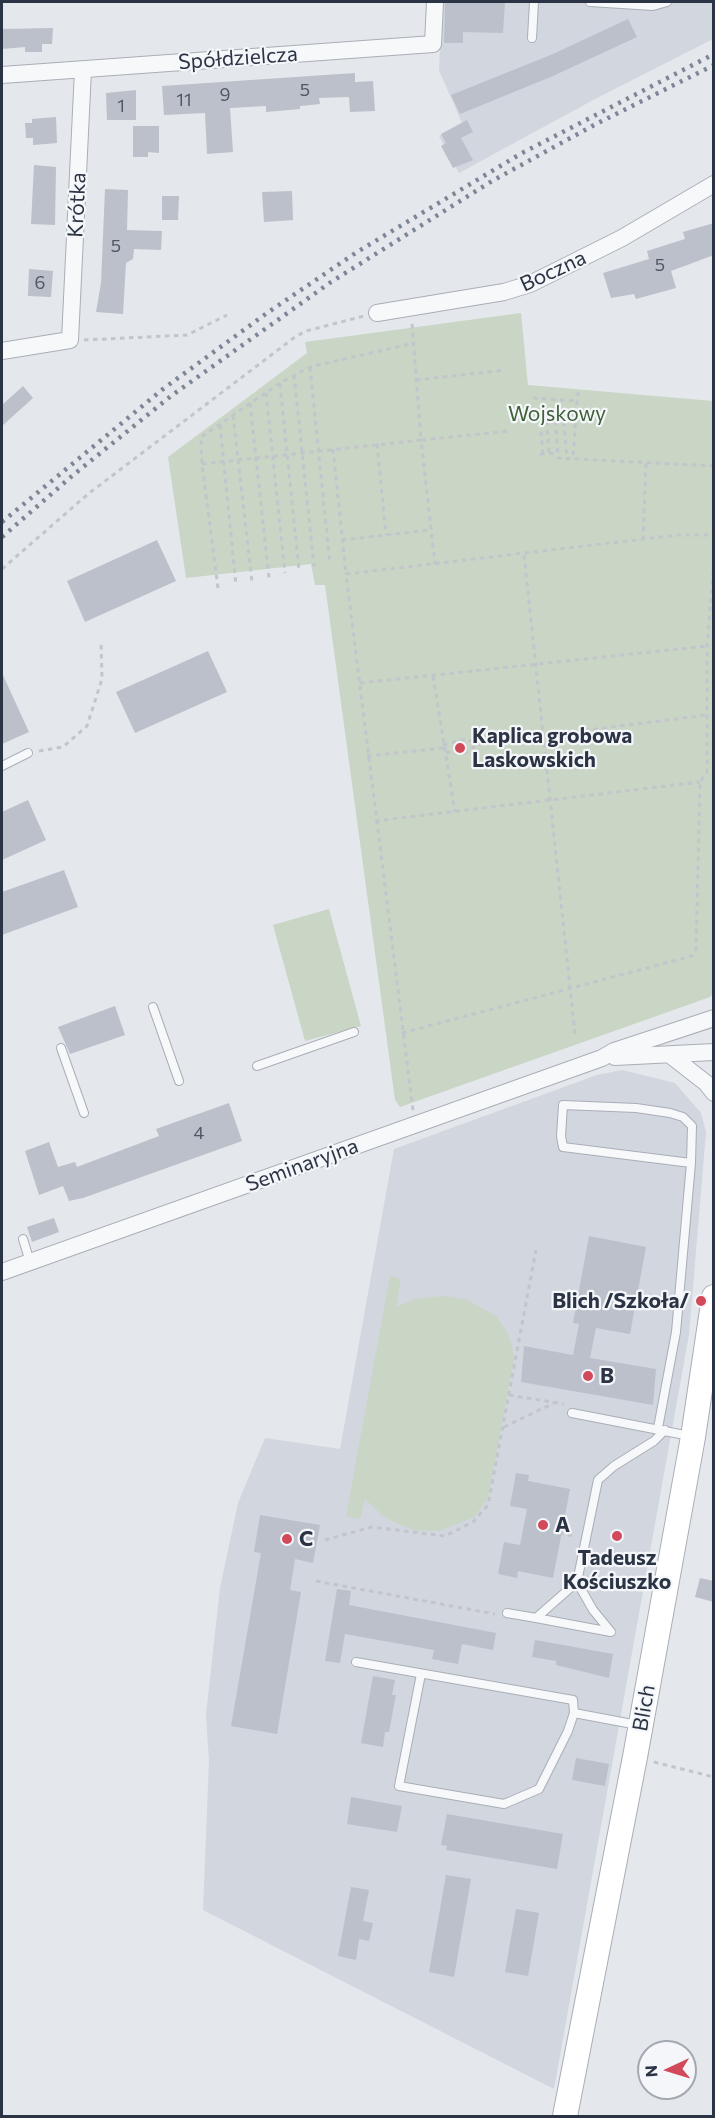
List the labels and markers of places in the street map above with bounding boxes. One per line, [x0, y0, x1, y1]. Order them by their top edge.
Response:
place label: Kaplica grobowa Laskowskich [472, 723, 632, 773]
marker: Kaplica grobowa Laskowskich [453, 741, 467, 755]
place label: Blich /Szkoła/ [552, 1288, 689, 1314]
marker: Blich /Szkoła/ [694, 1294, 708, 1308]
place label: B [600, 1363, 614, 1389]
marker: B [581, 1369, 595, 1383]
place label: A [555, 1512, 570, 1538]
marker: A [536, 1518, 550, 1532]
place label: C [299, 1526, 313, 1552]
marker: Tadeusz Kościuszko [610, 1529, 624, 1543]
marker: C [280, 1532, 294, 1546]
place label: Tadeusz Kościuszko [563, 1545, 671, 1595]

